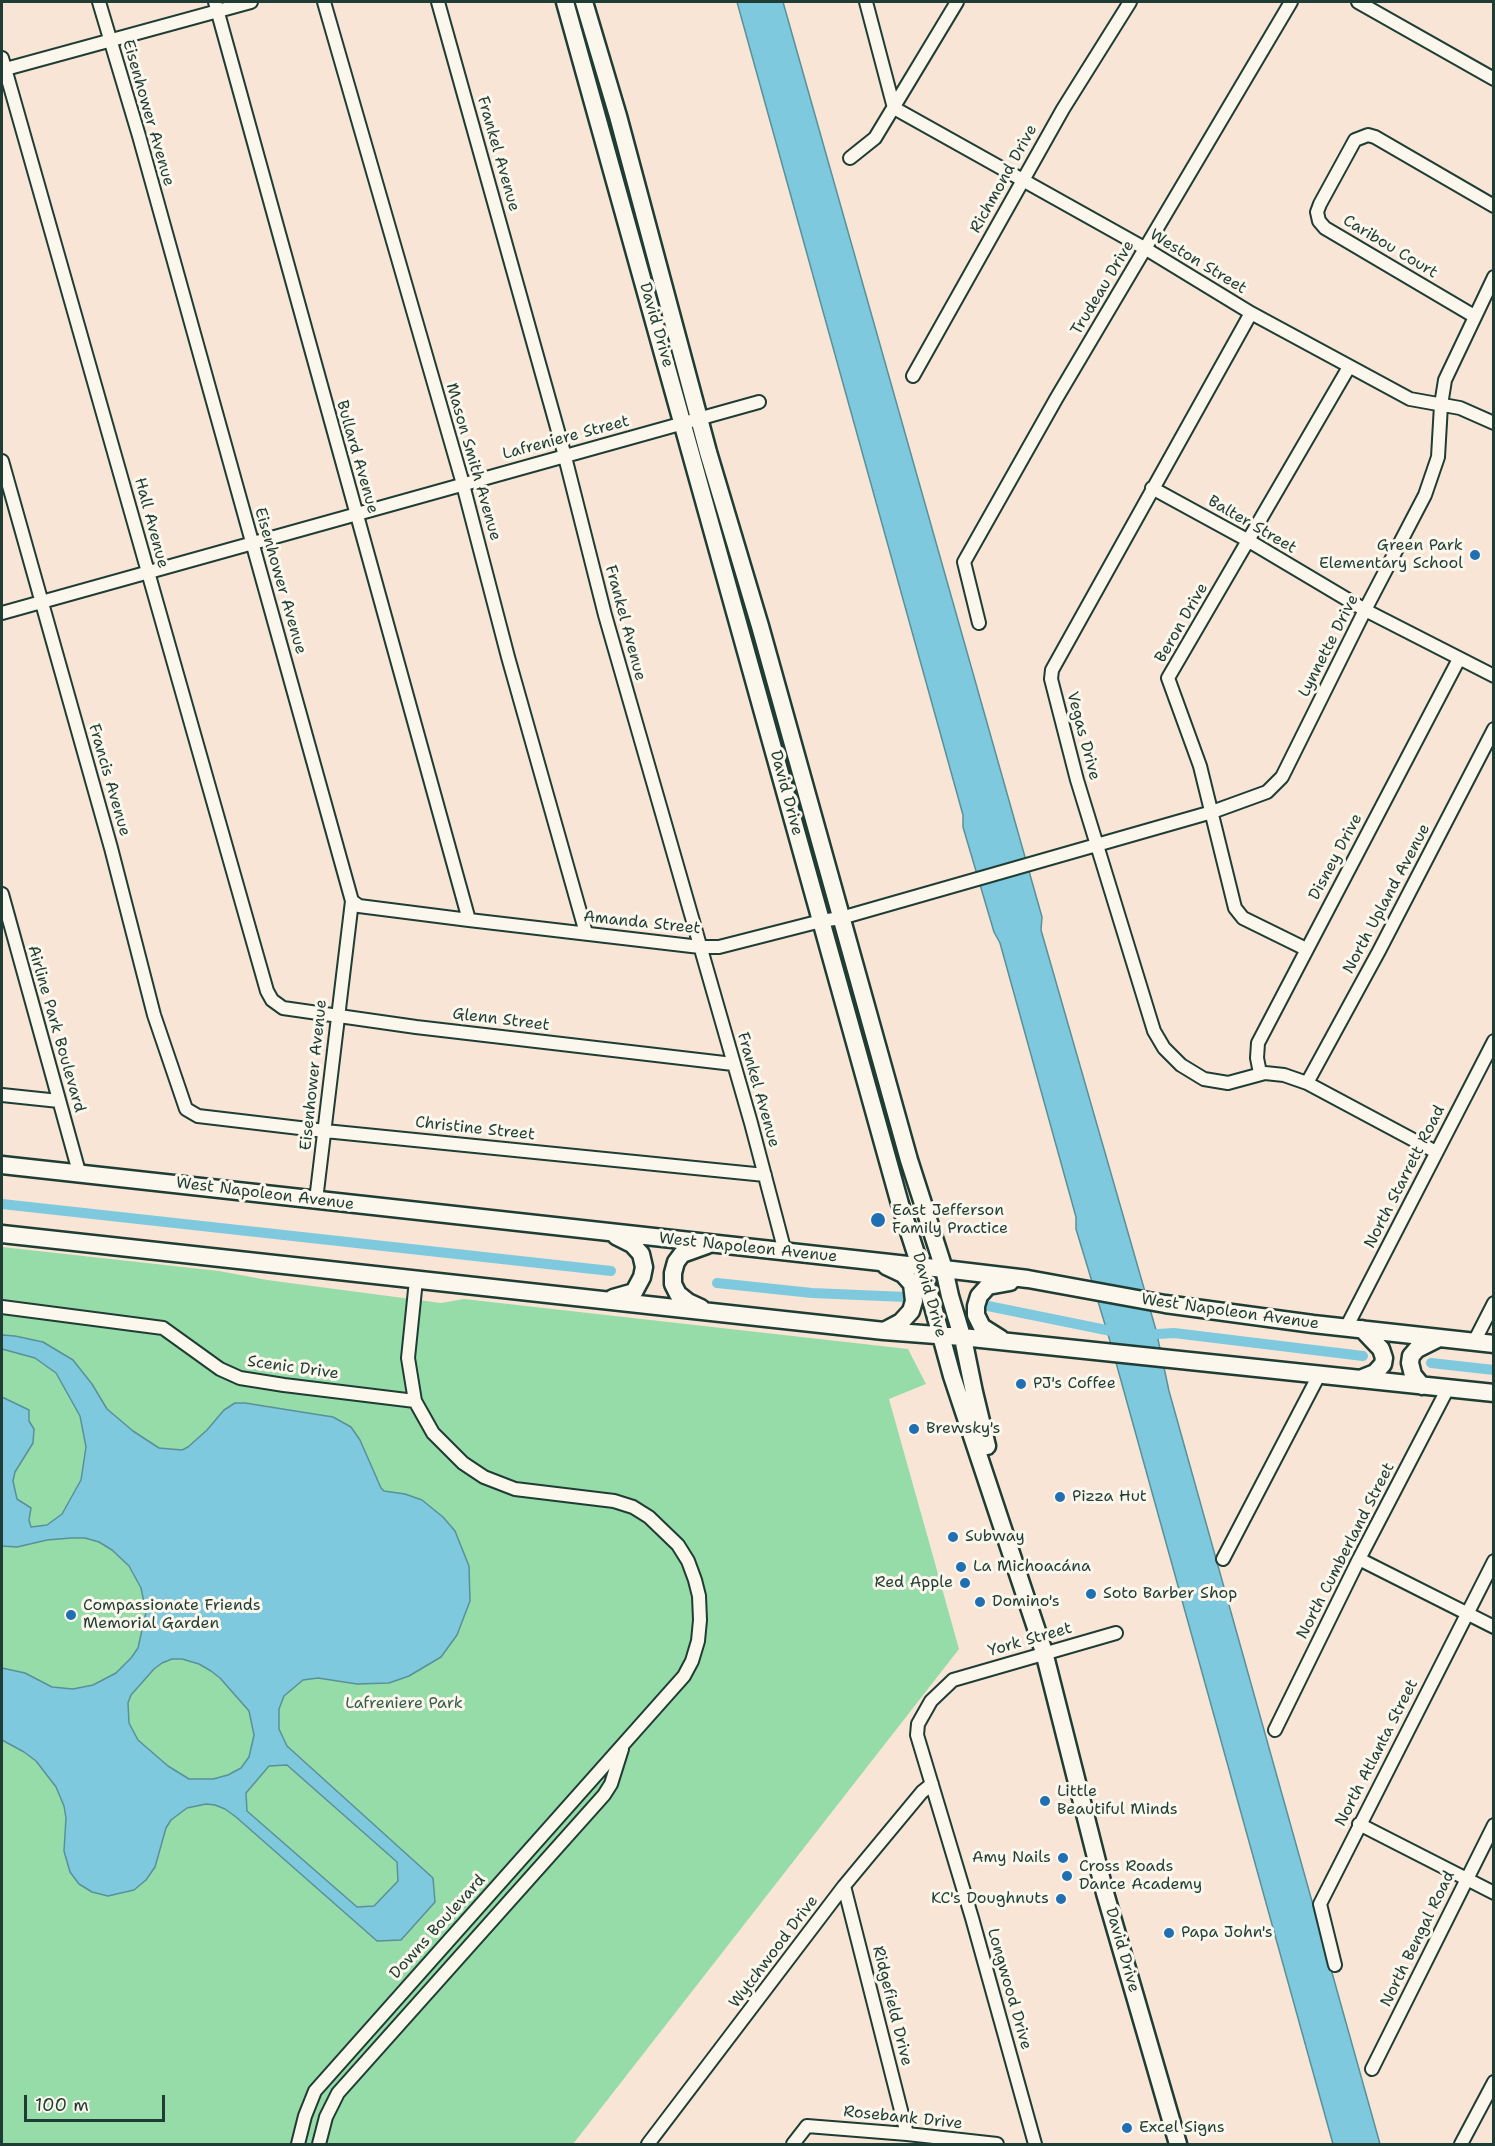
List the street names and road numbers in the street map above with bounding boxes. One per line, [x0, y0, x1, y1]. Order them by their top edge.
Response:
street label: Eisenhower Avenue [118, 38, 178, 188]
street label: Frankel Avenue [472, 94, 524, 214]
street label: Richmond Drive [966, 121, 1042, 237]
street label: Caribou Court [1339, 211, 1441, 283]
street label: Weston Street [1146, 226, 1250, 298]
street label: Trudeau Drive [1067, 237, 1139, 339]
street label: David Drive [635, 280, 677, 370]
street label: Mason Smith Avenue [441, 381, 505, 543]
street label: Bullard Avenue [332, 398, 382, 516]
street label: Lafreniere Street [501, 412, 631, 464]
street label: Hall Avenue [130, 476, 172, 570]
street label: Balter Street [1204, 492, 1300, 558]
street label: Eisenhower Avenue [250, 506, 310, 656]
street label: Frankel Avenue [600, 563, 650, 683]
street label: Beron Drive [1151, 580, 1213, 666]
street label: Lynnette Drive [1295, 591, 1363, 701]
street label: Vegas Drive [1062, 690, 1104, 782]
street label: Francis Avenue [84, 722, 134, 838]
street label: David Drive [765, 748, 807, 838]
street label: Disney Drive [1305, 811, 1367, 903]
street label: North Upland Avenue [1339, 821, 1435, 977]
street label: Amanda Street [583, 907, 701, 939]
street label: Airline Park Boulevard [23, 943, 89, 1115]
street label: Eisenhower Avenue [297, 999, 331, 1151]
street label: Glenn Street [451, 1005, 551, 1035]
street label: Frankel Avenue [732, 1030, 784, 1150]
street label: North Starrett Road [1361, 1102, 1449, 1252]
street label: Christine Street [414, 1113, 536, 1145]
street label: West Napoleon Avenue [175, 1174, 355, 1214]
street label: West Napoleon Avenue [658, 1229, 838, 1267]
street label: David Drive [908, 1250, 950, 1340]
street label: West Napoleon Avenue [1140, 1290, 1320, 1334]
street label: Scenic Drive [246, 1352, 340, 1384]
street label: North Cumberland Street [1293, 1460, 1399, 1642]
street label: York Street [986, 1619, 1074, 1661]
street label: North Atlanta Street [1332, 1676, 1422, 1830]
street label: North Bengal Road [1377, 1868, 1459, 2010]
street label: Downs Boulevard [386, 1871, 490, 1983]
street label: Wytchwood Drive [725, 1892, 823, 2012]
street label: David Drive [1101, 1905, 1143, 1995]
street label: Longwood Drive [983, 1926, 1035, 2052]
street label: Ridgefield Drive [868, 1944, 916, 2068]
street label: Rosebank Drive [843, 2102, 963, 2134]

